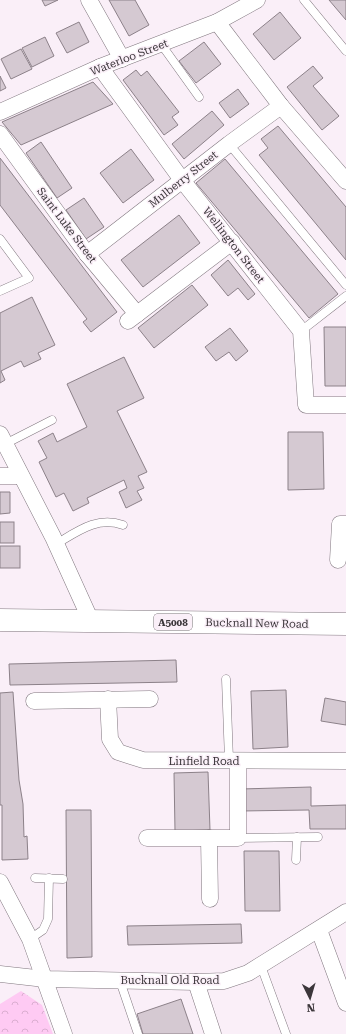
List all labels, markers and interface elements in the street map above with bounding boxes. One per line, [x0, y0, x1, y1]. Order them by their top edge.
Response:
street label: Waterloo Street [88, 37, 170, 78]
street label: Mulberry Street [146, 148, 220, 210]
street label: Saint Luke Street [34, 185, 99, 266]
street label: Wellington Street [200, 205, 267, 286]
road number: A5008 [154, 614, 192, 630]
street label: Bucknall New Road [205, 616, 309, 631]
street label: Linfield Road [168, 755, 240, 768]
street label: Bucknall Old Road [121, 974, 219, 987]
north arrow [290, 978, 330, 1018]
text: N [306, 1001, 316, 1014]

